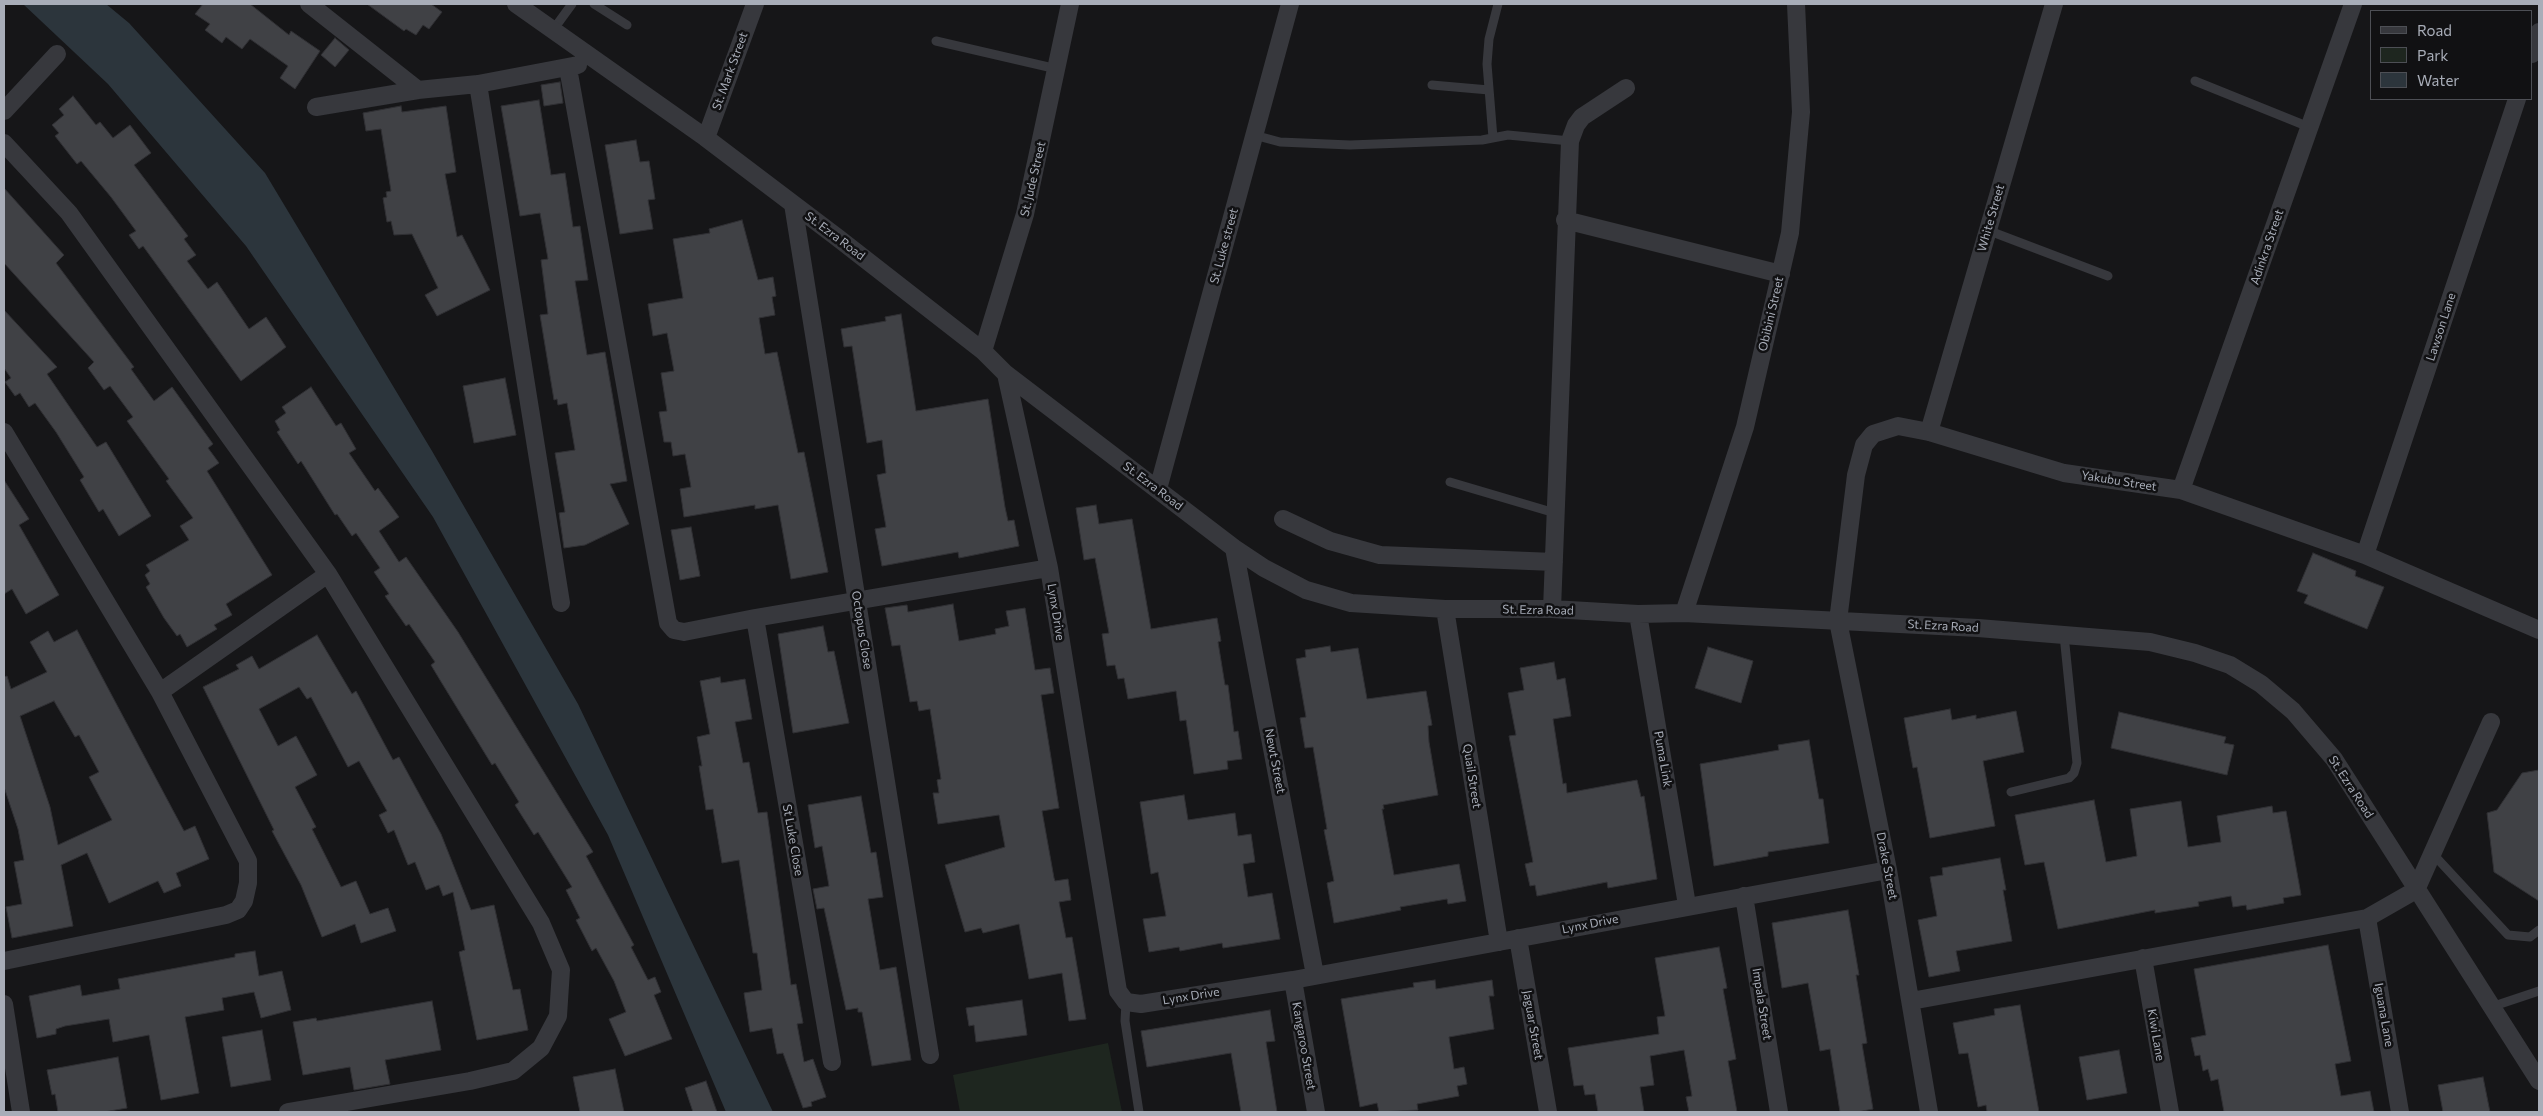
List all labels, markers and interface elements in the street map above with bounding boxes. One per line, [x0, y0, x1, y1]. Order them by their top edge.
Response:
legend [2370, 10, 2533, 100]
text: Road [2417, 21, 2452, 39]
street label: St. Mark Street [709, 30, 751, 112]
text: Park [2417, 46, 2448, 64]
text: Water [2417, 71, 2459, 89]
street label: St. Jude Street [1017, 140, 1049, 218]
street label: White Street [1974, 183, 2008, 253]
street label: St. Luke street [1207, 207, 1241, 285]
street label: Adinkra Street [2247, 208, 2287, 286]
street label: St. Ezra Road [802, 209, 868, 263]
street label: Obibini Street [1755, 275, 1787, 353]
street label: Lawson Lane [2423, 291, 2459, 363]
street label: St. Ezra Road [1120, 459, 1186, 513]
street label: Yakubu Street [2080, 468, 2158, 494]
street label: Lynx Drive [1044, 583, 1068, 641]
street label: Octopus Close [849, 590, 875, 670]
street label: St. Ezra Road [1502, 602, 1574, 618]
street label: St. Ezra Road [1907, 617, 1979, 635]
street label: Newt Street [1262, 727, 1288, 795]
street label: Puma Link [1651, 730, 1675, 788]
street label: Quail Street [1460, 743, 1484, 809]
street label: St. Ezra Road [2326, 753, 2376, 821]
street label: St Luke Close [780, 803, 806, 877]
street label: Drake Street [1873, 831, 1901, 901]
street label: Lynx Drive [1561, 911, 1619, 937]
street label: Impala Street [1749, 967, 1775, 1041]
street label: Iguana Lane [2371, 982, 2397, 1048]
street label: Lynx Drive [1162, 984, 1220, 1008]
street label: Jaguar Street [1520, 989, 1546, 1061]
street label: Kangaroo Street [1289, 1001, 1319, 1091]
street label: Kiwi Lane [2144, 1008, 2168, 1062]

